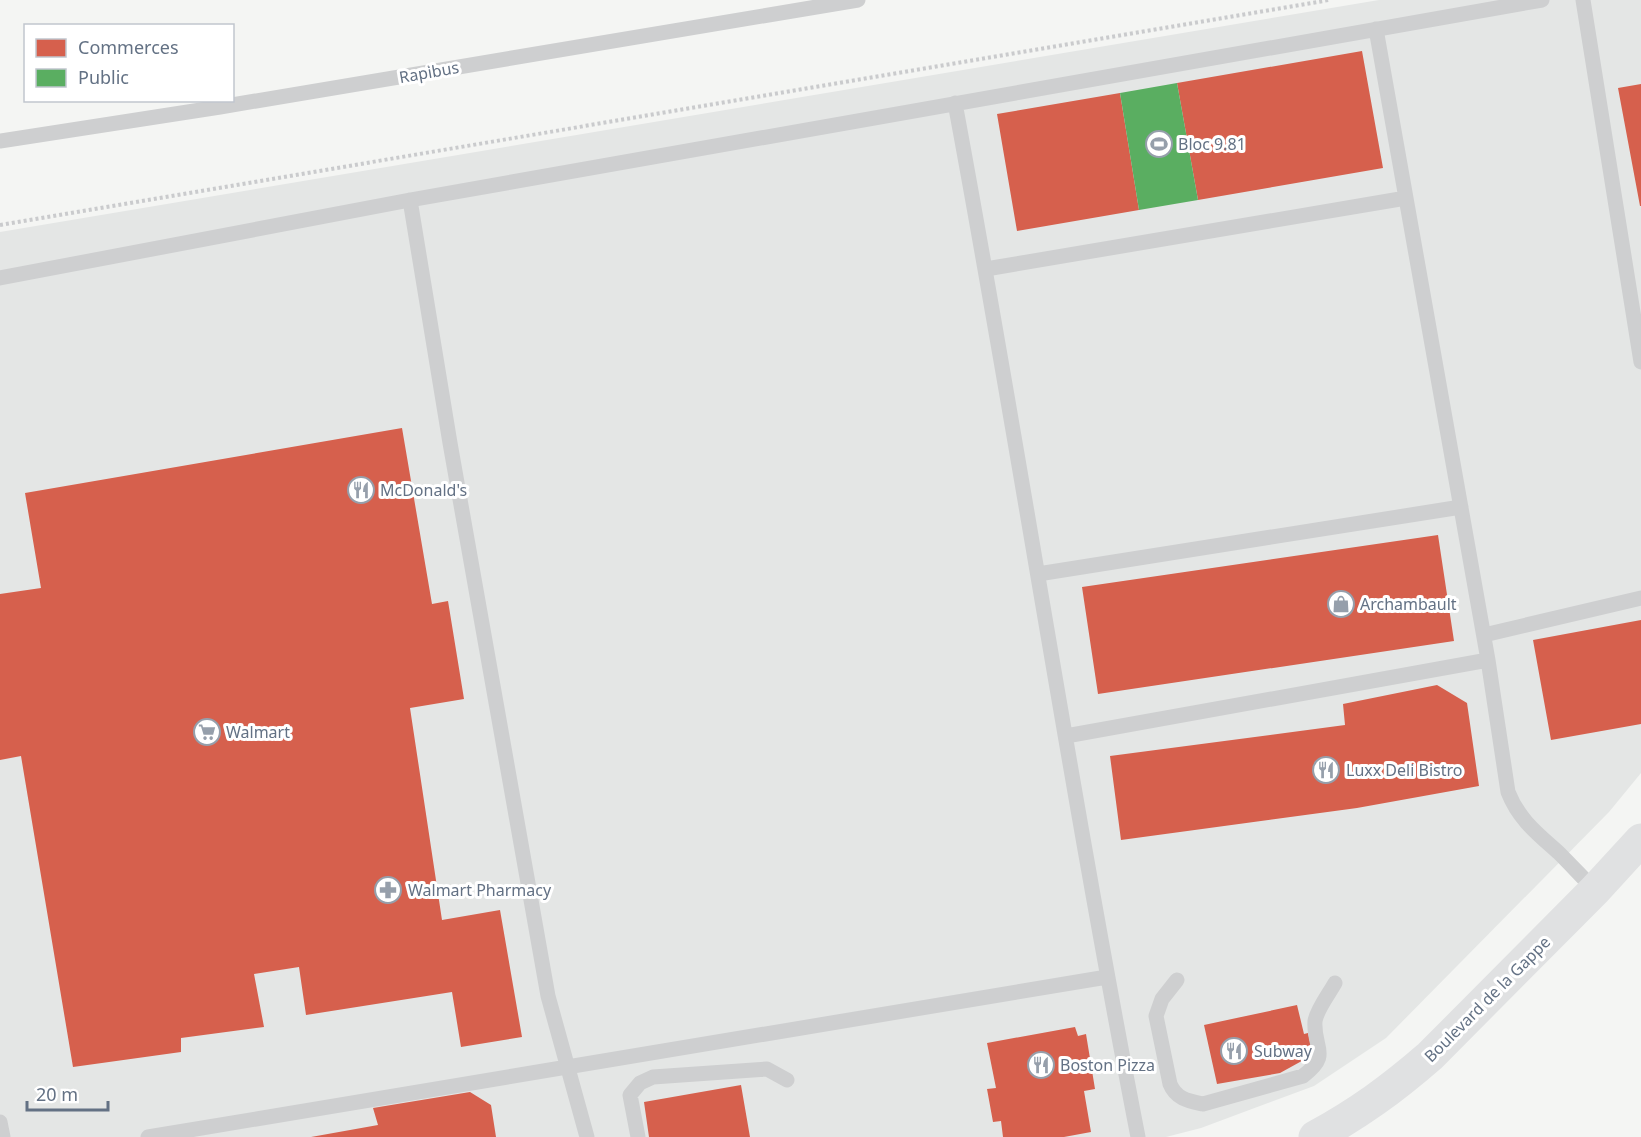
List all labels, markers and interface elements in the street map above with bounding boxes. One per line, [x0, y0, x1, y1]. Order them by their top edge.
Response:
legend [24, 24, 234, 102]
text: Commerces [78, 35, 179, 59]
street label: Rapibus [397, 56, 461, 88]
text: Public [78, 65, 129, 89]
sports icon: Bloc 9.81 [1144, 129, 1174, 159]
place label: Bloc 9.81 [1178, 133, 1246, 155]
restaurant icon: McDonald's [346, 475, 376, 505]
place label: McDonald's [380, 479, 467, 501]
shop icon: Archambault [1326, 589, 1356, 619]
place label: Archambault [1360, 593, 1457, 615]
supermarket icon: Walmart [192, 717, 222, 747]
place label: Walmart [226, 721, 290, 743]
restaurant icon: Luxx Deli Bistro [1311, 755, 1341, 785]
place label: Luxx Deli Bistro [1346, 759, 1462, 781]
pharmacy icon: Walmart Pharmacy [373, 875, 403, 905]
place label: Walmart Pharmacy [408, 879, 552, 901]
street label: Boulevard de la Gappe [1419, 931, 1555, 1067]
restaurant icon: Subway [1219, 1036, 1249, 1066]
place label: Subway [1254, 1040, 1313, 1062]
restaurant icon: Boston Pizza [1026, 1050, 1056, 1080]
place label: Boston Pizza [1060, 1054, 1155, 1076]
scale bar [27, 1074, 108, 1112]
text: 20 m [36, 1082, 78, 1106]

